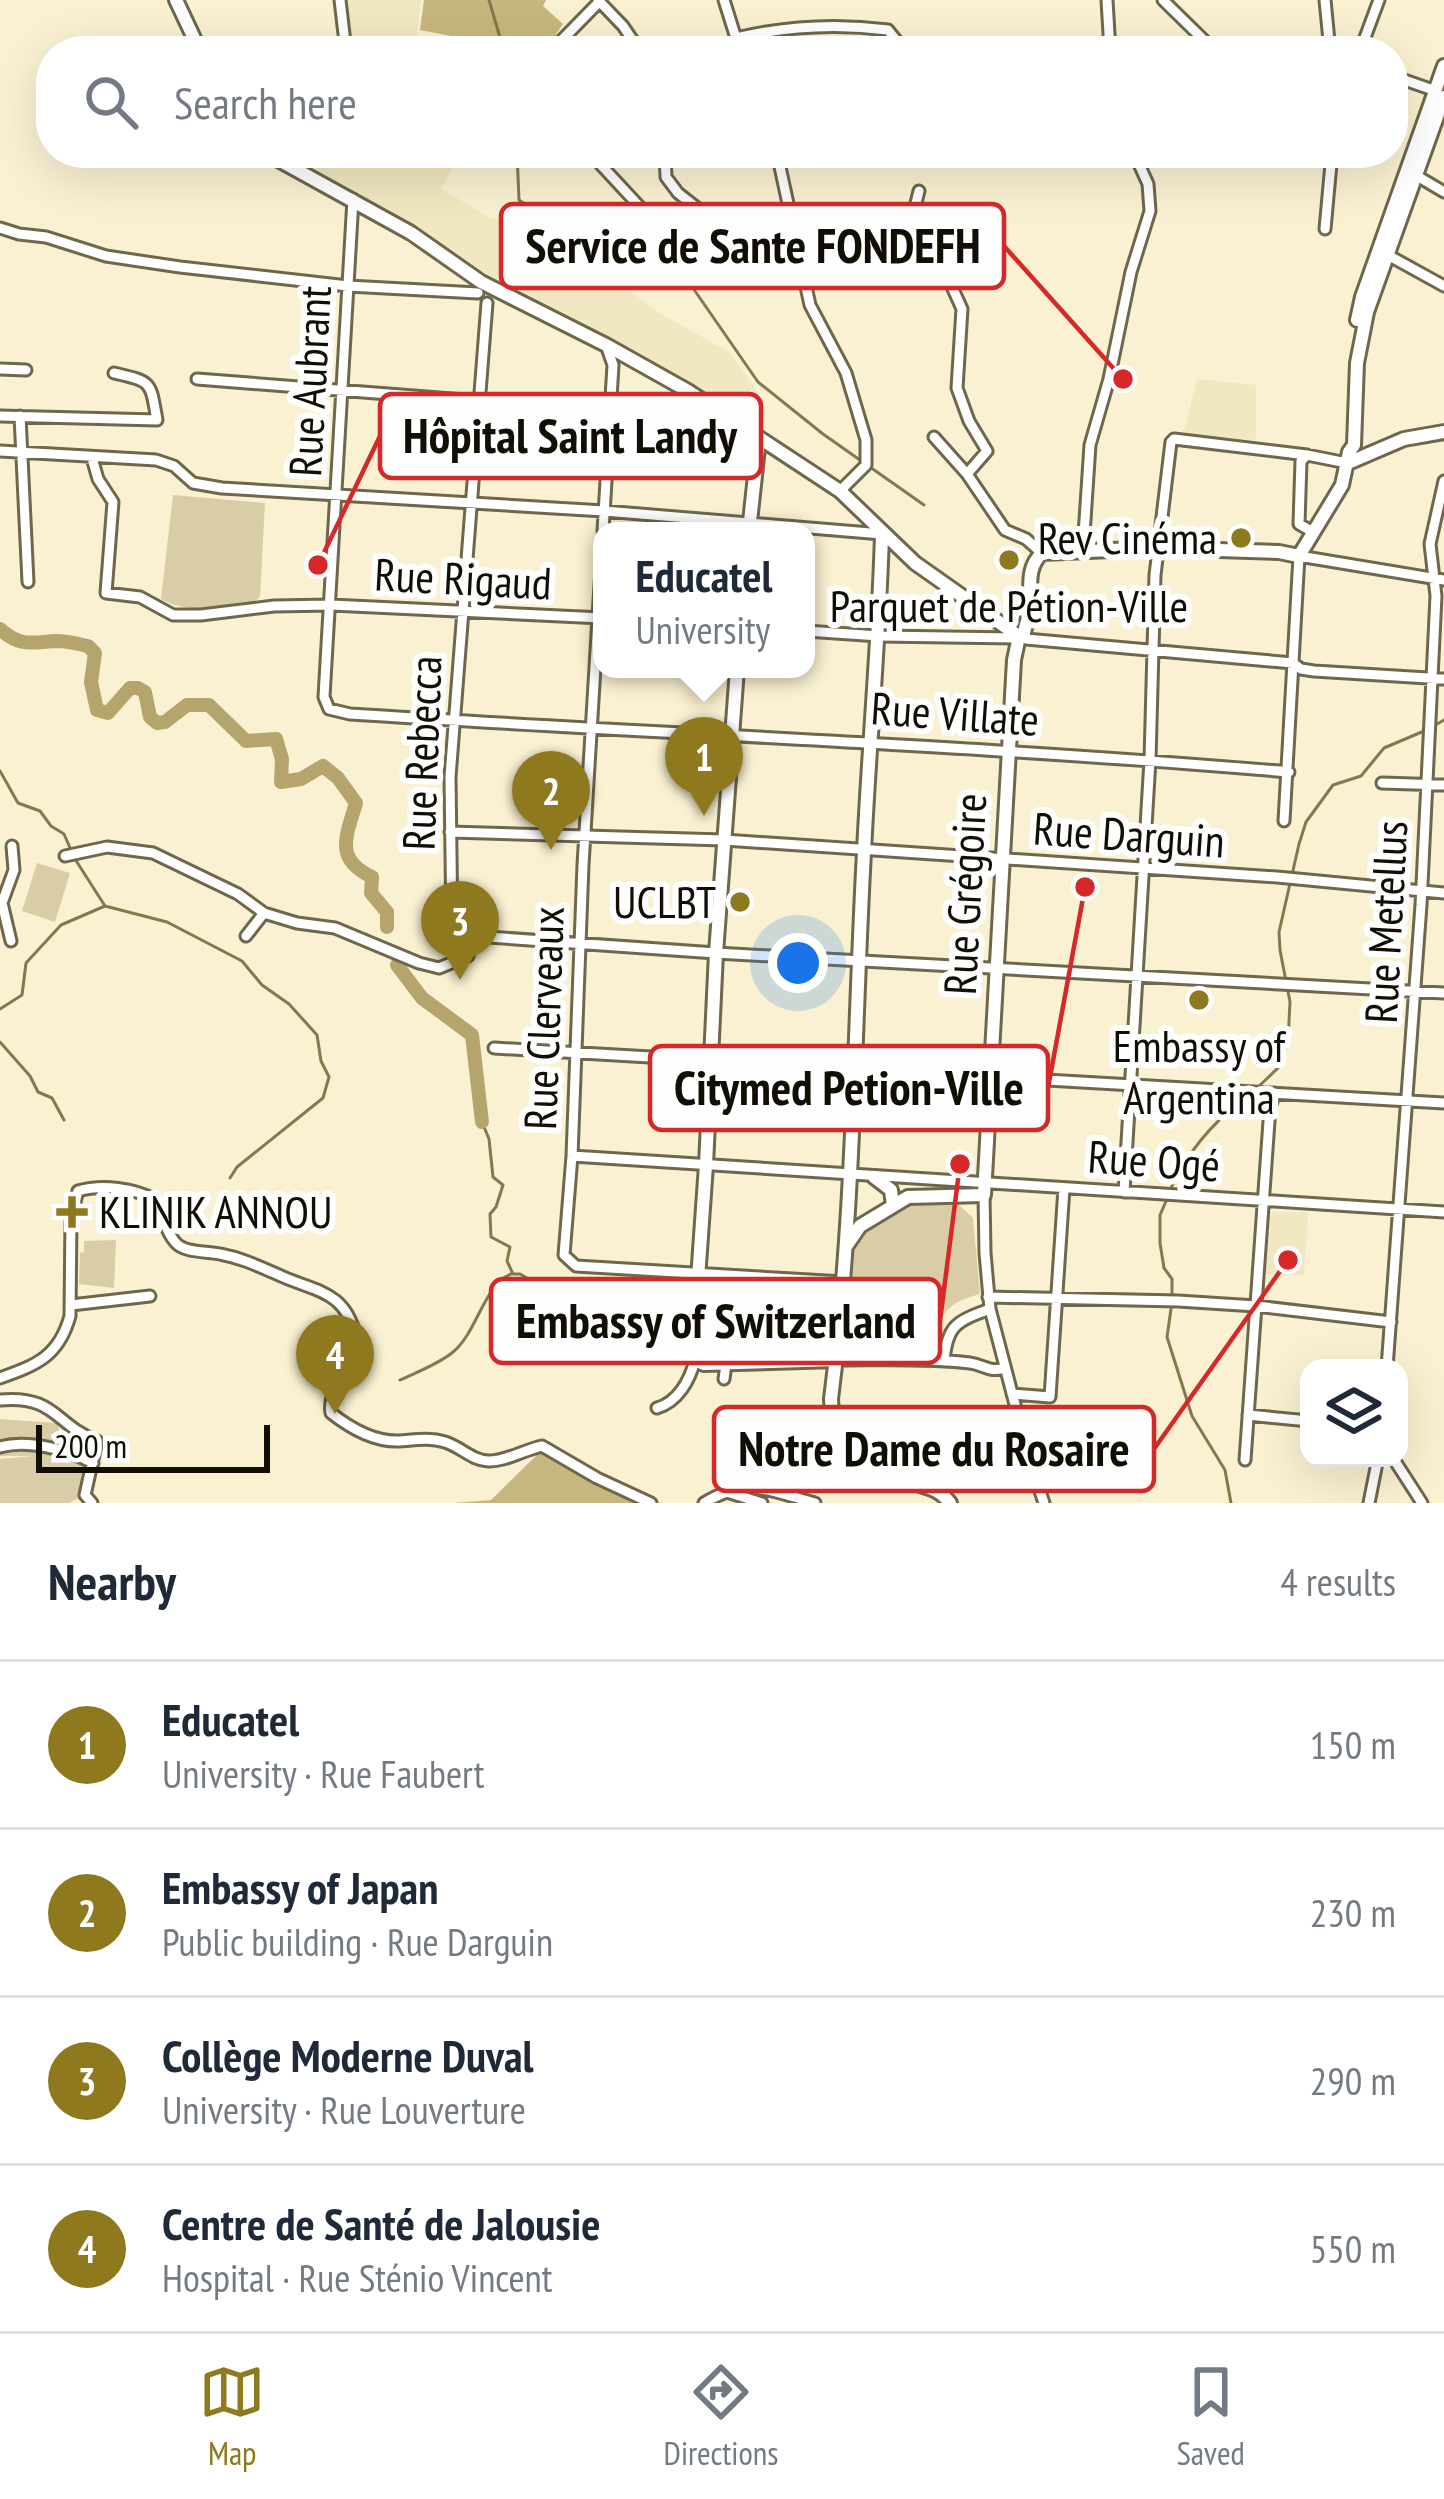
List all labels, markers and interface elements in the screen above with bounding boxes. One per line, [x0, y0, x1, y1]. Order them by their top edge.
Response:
search box [36, 36, 1408, 168]
icon: search [78, 69, 144, 135]
text: Search here [174, 73, 357, 131]
callout: Service de Sante FONDEFH [501, 204, 1004, 288]
text: Service de Sante FONDEFH [525, 214, 981, 276]
street label: Rue Aubrant [275, 284, 343, 478]
callout: Hôpital Saint Landy [380, 394, 761, 478]
text: Hôpital Saint Landy [403, 404, 738, 466]
place label: Rev Cinéma [1038, 508, 1217, 566]
popup [593, 522, 815, 678]
marker: Rev Cinéma [1228, 525, 1254, 551]
street label: Rue Rigaud [373, 544, 553, 612]
text: Educatel [635, 546, 773, 604]
marker: Parquet de Pétion-Ville [996, 547, 1022, 573]
place label: Parquet de Pétion-Ville [830, 576, 1188, 634]
text: University [635, 604, 770, 655]
street label: Rue Rebecca [389, 655, 453, 851]
street label: Rue Villate [869, 678, 1041, 748]
pin: 1 [665, 717, 743, 816]
pin: 2 [512, 751, 590, 850]
street label: Rue Grégoire [930, 792, 998, 996]
street label: Rue Darguin [1031, 798, 1227, 870]
street label: Rue Metellus [1351, 819, 1419, 1025]
place label: UCLBT [613, 872, 716, 930]
pin: 3 [421, 881, 499, 980]
marker: UCLBT [727, 889, 753, 915]
street label: Rue Clerveaux [510, 905, 576, 1131]
your location [768, 933, 828, 993]
marker: Embassy of Argentina [1186, 987, 1212, 1013]
place label: Embassy of Argentina [1113, 1016, 1287, 1126]
callout: Citymed Petion-Ville [650, 1046, 1048, 1130]
text: Citymed Petion-Ville [674, 1056, 1024, 1118]
street label: Rue Ogé [1086, 1126, 1222, 1194]
place label: KLINIK ANNOU [99, 1182, 332, 1240]
marker: KLINIK ANNOU [56, 1196, 88, 1228]
callout: Embassy of Switzerland [491, 1279, 940, 1363]
text: Embassy of Switzerland [516, 1289, 916, 1351]
pin: 4 [296, 1315, 374, 1414]
map controls [1300, 1359, 1408, 1467]
button: layers [1300, 1359, 1408, 1467]
callout: Notre Dame du Rosaire [714, 1407, 1154, 1491]
text: Notre Dame du Rosaire [738, 1417, 1130, 1479]
scale bar [36, 1419, 270, 1472]
text: 200 m [54, 1424, 127, 1467]
text: Nearby [48, 1548, 176, 1614]
text: 4 results [1280, 1556, 1396, 1607]
text: Educatel [162, 1690, 299, 1748]
text: 1 [78, 1719, 96, 1770]
text: 150 m [1310, 1719, 1396, 1770]
text: University · Rue Faubert [162, 1748, 484, 1799]
text: Embassy of Japan [162, 1858, 438, 1916]
text: 2 [78, 1887, 96, 1938]
text: 230 m [1310, 1887, 1396, 1938]
text: Public building · Rue Darguin [162, 1916, 553, 1967]
text: Collège Moderne Duval [162, 2026, 534, 2084]
text: 3 [78, 2055, 96, 2106]
text: 290 m [1310, 2055, 1396, 2106]
text: University · Rue Louverture [162, 2084, 526, 2135]
text: Centre de Santé de Jalousie [162, 2194, 600, 2252]
text: 4 [78, 2223, 96, 2274]
text: 550 m [1310, 2223, 1396, 2274]
text: Hospital · Rue Sténio Vincent [162, 2252, 552, 2303]
tab: Map [199, 2359, 265, 2474]
tab: Directions [664, 2359, 778, 2474]
tab: Saved [1177, 2359, 1245, 2474]

